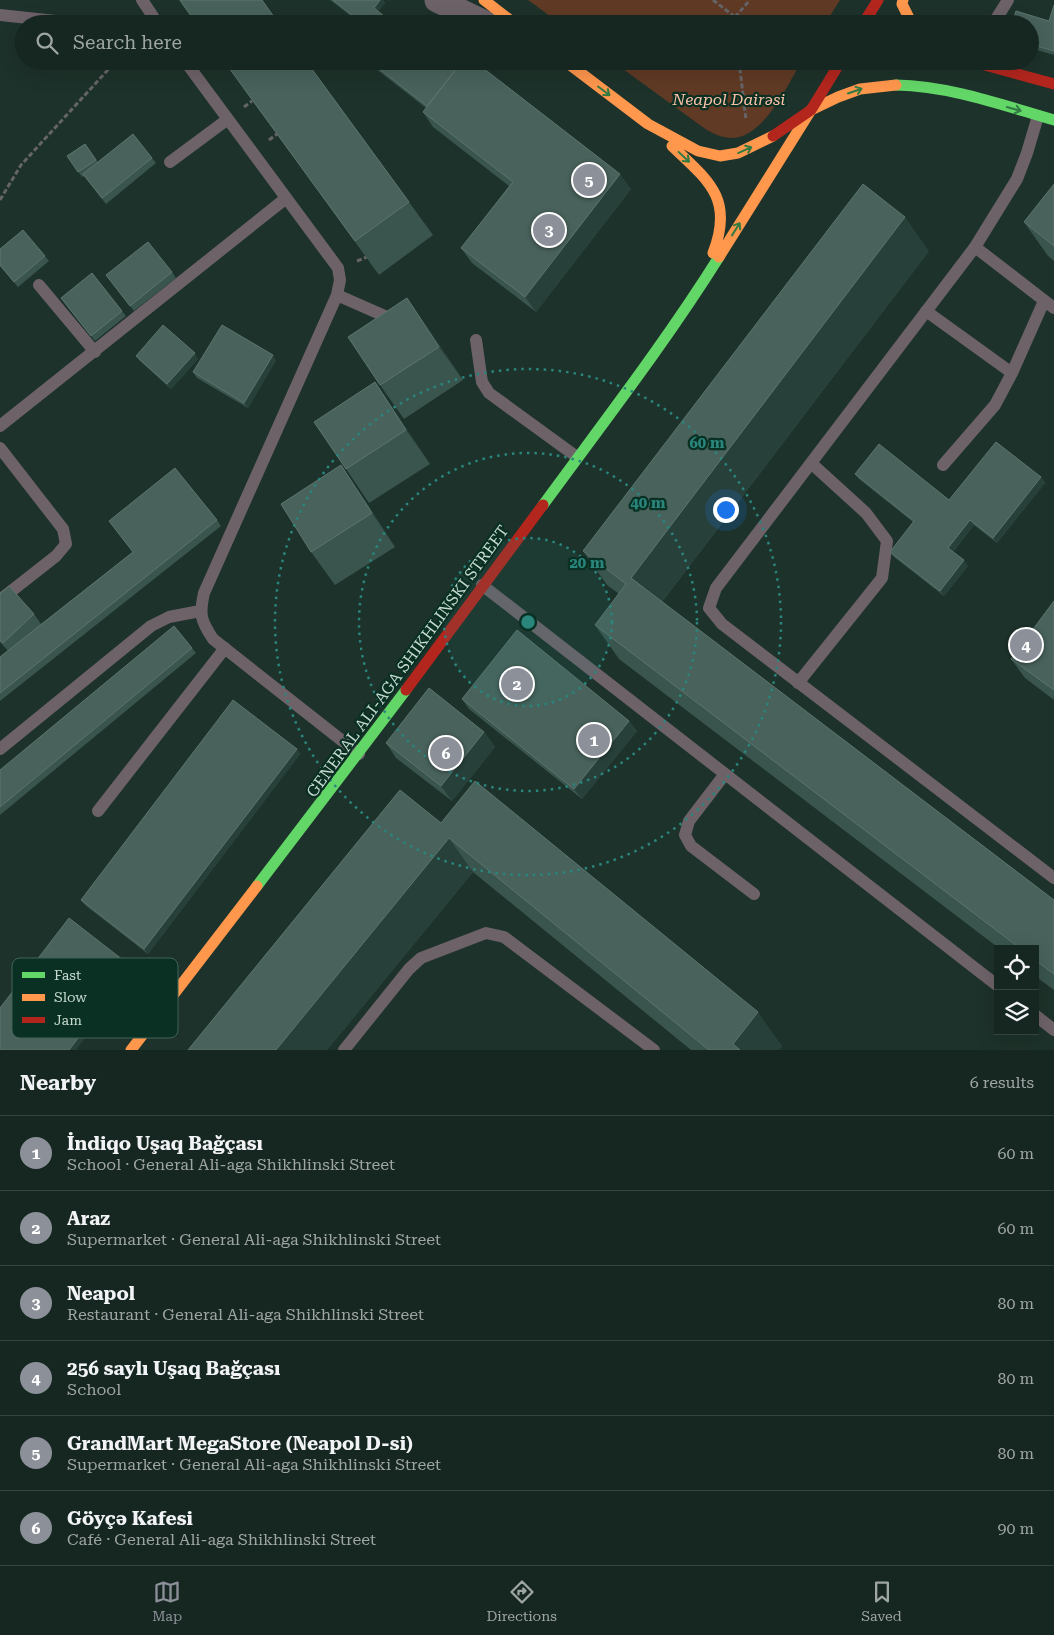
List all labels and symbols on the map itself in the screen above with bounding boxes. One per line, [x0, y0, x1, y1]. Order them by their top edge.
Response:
one-way arrow [597, 85, 610, 96]
one-way arrow [847, 85, 863, 95]
park label: Neapol Dairəsi [672, 90, 785, 109]
one-way arrow [1006, 105, 1022, 115]
one-way arrow [737, 144, 752, 154]
one-way arrow [677, 151, 690, 163]
pin: 5 [573, 161, 605, 199]
pin: 3 [533, 211, 565, 249]
one-way arrow [731, 222, 742, 236]
text: 60 m [689, 434, 725, 452]
text: 40 m [630, 494, 666, 512]
your location [713, 497, 739, 523]
street label: GENERAL ALI-AGA SHIKHLINSKI STREET [302, 521, 513, 801]
text: 20 m [569, 554, 605, 572]
centre of rings [519, 613, 537, 631]
pin: 4 [1010, 626, 1042, 664]
pin: 2 [501, 665, 533, 703]
pin: 1 [578, 721, 610, 759]
pin: 6 [430, 734, 462, 772]
legend [12, 958, 178, 1038]
text: Fast [54, 967, 81, 983]
text: Slow [54, 989, 87, 1005]
text: Jam [54, 1012, 82, 1028]

